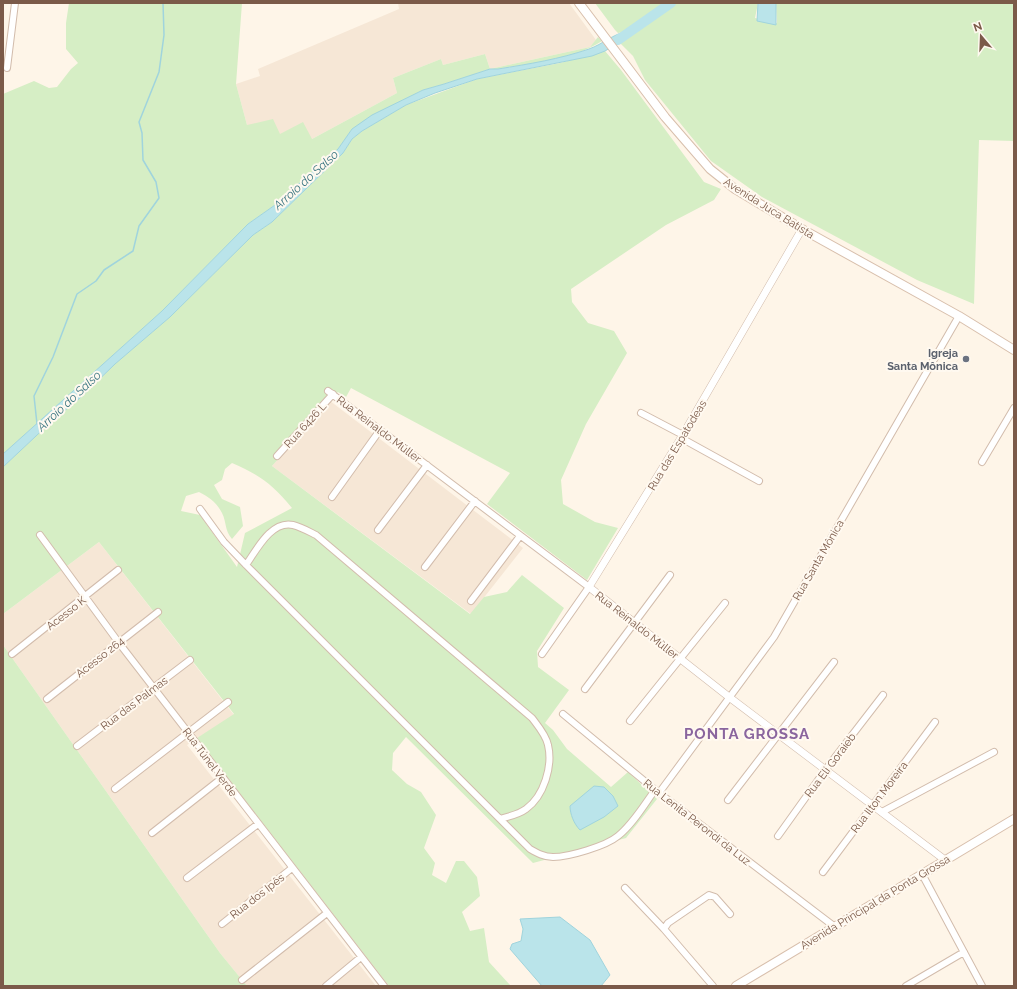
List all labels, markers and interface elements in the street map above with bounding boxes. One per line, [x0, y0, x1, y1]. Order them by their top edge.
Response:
north arrow [961, 16, 1001, 56]
text: N [972, 20, 984, 35]
water label: Arroio do Salso [270, 147, 341, 213]
street label: Avenida Juca Batista [721, 175, 816, 242]
place label: Igreja Santa Mônica [887, 347, 958, 373]
marker: Igreja Santa Mônica [961, 354, 971, 364]
water label: Arroio do Salso [33, 368, 104, 435]
street label: Rua Reinaldo Müller [334, 393, 424, 465]
street label: Rua das Espatodeas [645, 398, 709, 493]
street label: Rua 6426 L [282, 399, 330, 451]
street label: Rua Santa Mônica [790, 518, 847, 603]
street label: Rua Reinaldo Müller [592, 589, 681, 662]
street label: Acesso K [44, 593, 89, 633]
street label: Acesso 264 [73, 634, 127, 680]
street label: Rua das Palmas [98, 674, 170, 733]
street label: Rua Túnel Verde [180, 725, 240, 800]
district label: PONTA GROSSA [684, 725, 810, 743]
street label: Rua Eli Goraieb [802, 730, 859, 800]
street label: Rua Ilton Moreira [848, 759, 910, 836]
street label: Rua Lenita Perondi da Luz [641, 777, 753, 869]
street label: Avenida Principal da Ponta Grossa [798, 852, 952, 952]
street label: Rua dos Ipês [228, 871, 287, 922]

